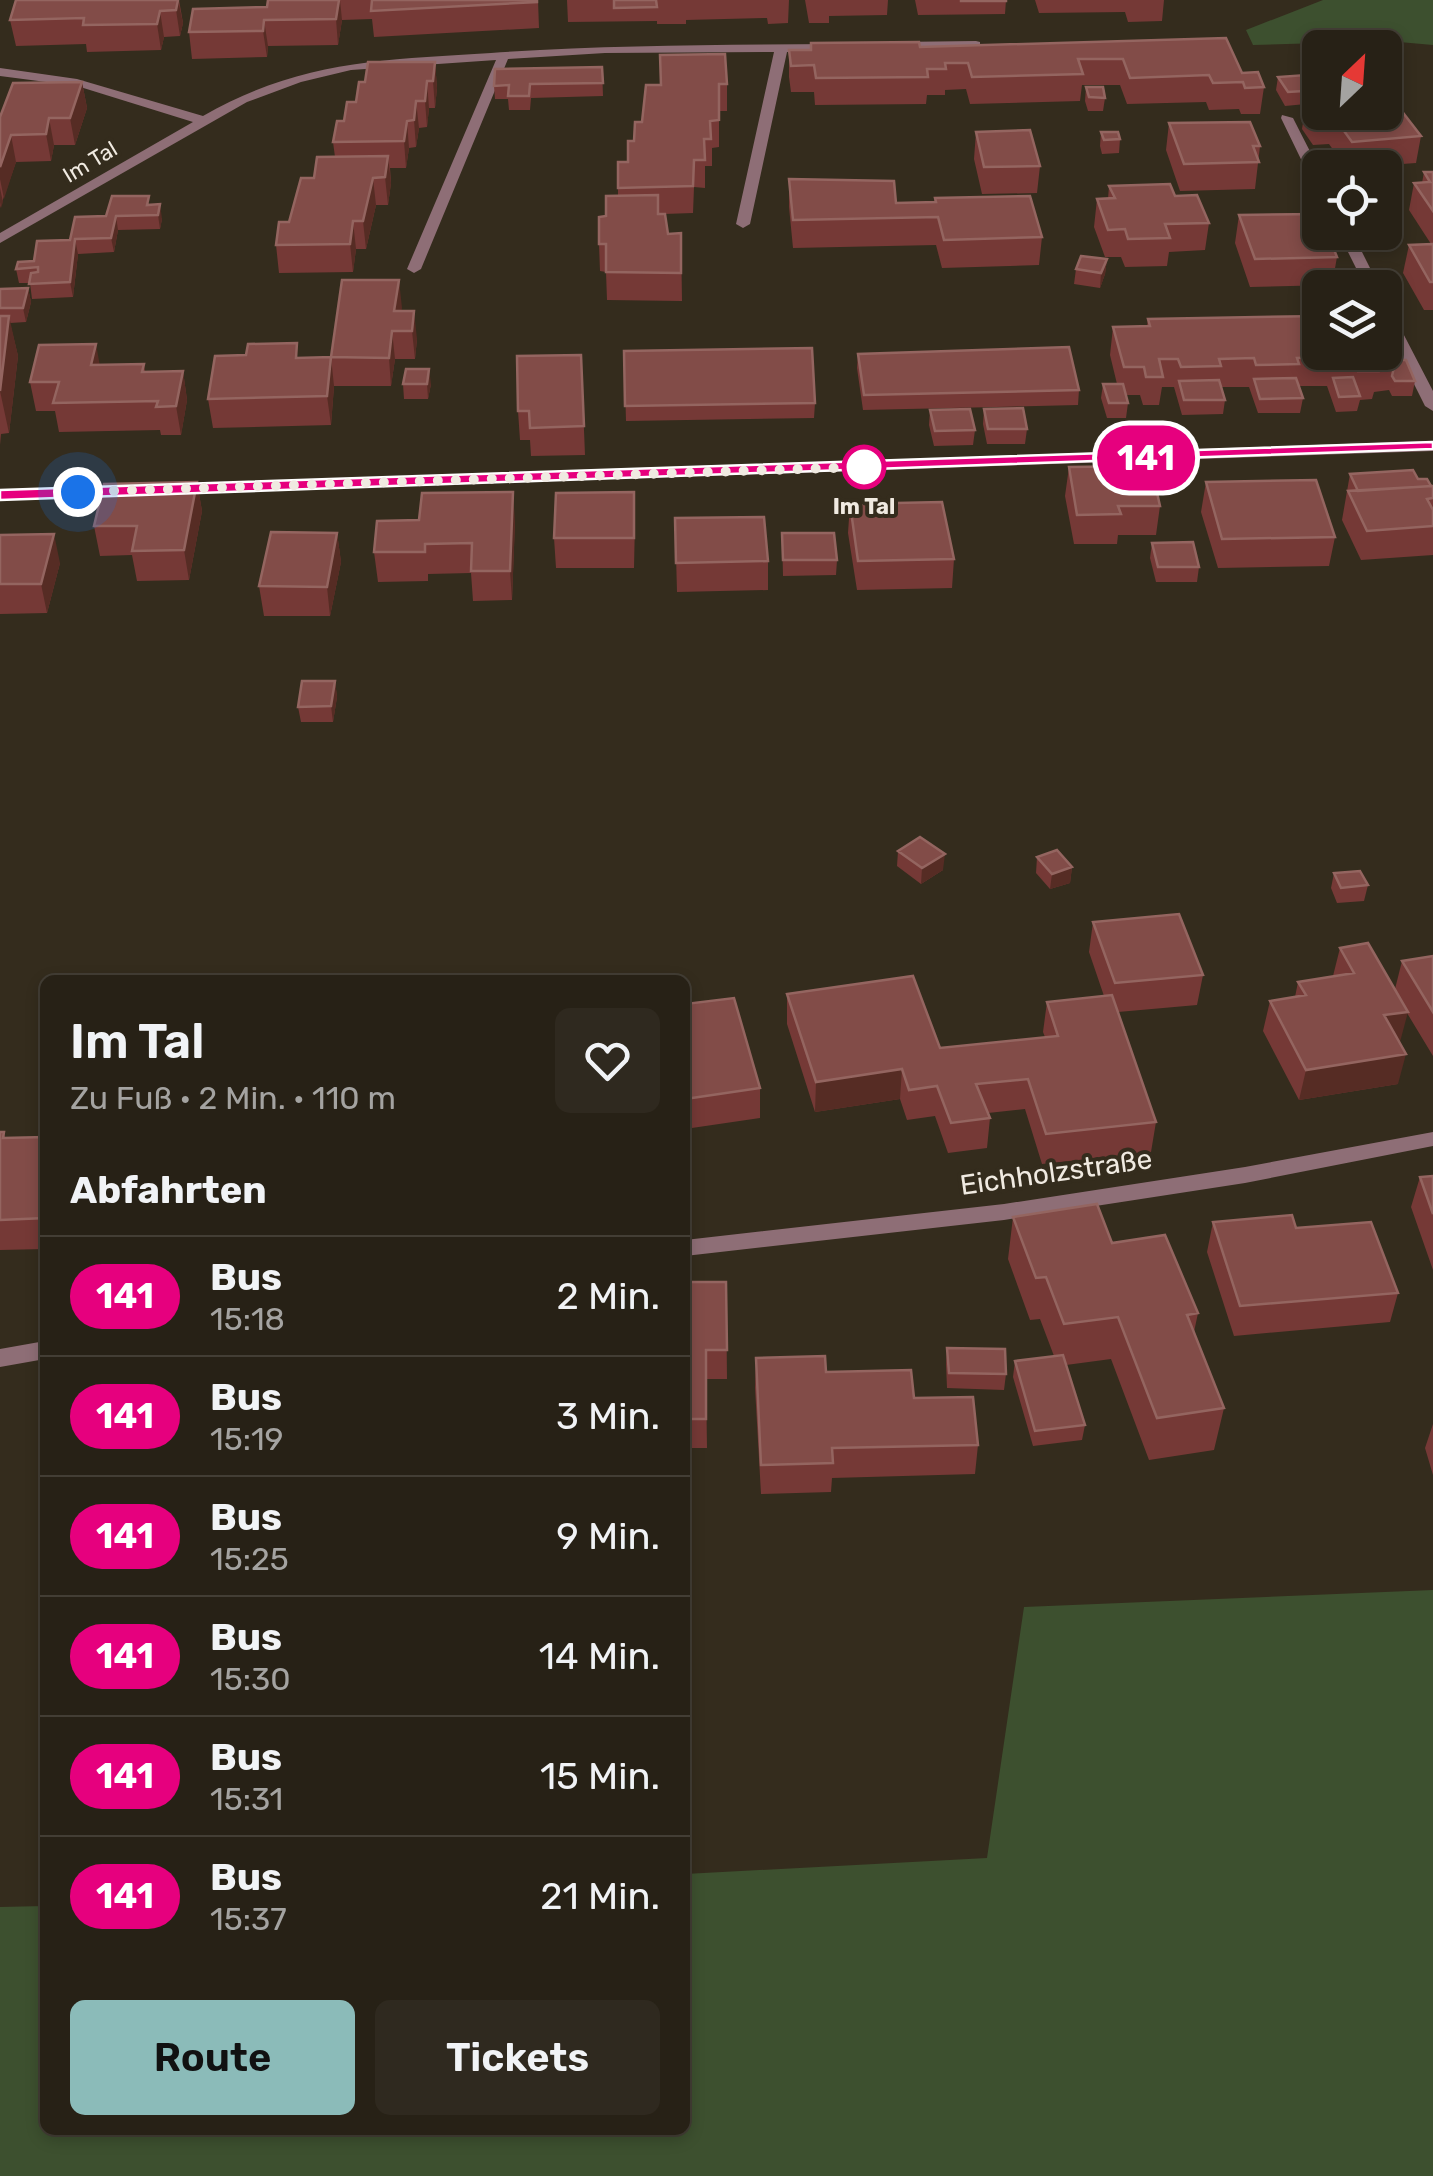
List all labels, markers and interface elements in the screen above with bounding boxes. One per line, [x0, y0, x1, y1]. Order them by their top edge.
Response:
north arrow [1302, 30, 1402, 130]
map controls [1302, 30, 1402, 370]
street label: Im Tal [58, 135, 122, 189]
button: locate [1302, 150, 1402, 250]
button: layers [1302, 270, 1402, 370]
line badge: 141 [1088, 426, 1204, 490]
text: 141 [1117, 437, 1175, 479]
marker: Im Tal [843, 446, 885, 488]
your location [53, 467, 103, 517]
place label: Im Tal [833, 493, 895, 520]
button: heart [555, 1008, 660, 1113]
text: Im Tal [70, 1013, 204, 1070]
text: Zu Fuß · 2 Min. · 110 m [70, 1079, 396, 1117]
street label: Eichholzstraße [958, 1142, 1154, 1202]
text: Abfahrten [70, 1167, 267, 1213]
text: Bus [210, 1254, 282, 1300]
text: 2 Min. [556, 1273, 660, 1319]
text: 141 [96, 1275, 154, 1317]
text: 15:18 [210, 1300, 285, 1338]
text: Bus [210, 1374, 282, 1420]
text: 3 Min. [556, 1393, 660, 1439]
text: 141 [96, 1395, 154, 1437]
text: 15:19 [210, 1420, 284, 1458]
text: Bus [210, 1494, 282, 1540]
text: 9 Min. [556, 1513, 660, 1559]
text: 141 [96, 1515, 154, 1557]
text: 15:25 [210, 1540, 289, 1578]
text: Bus [210, 1614, 282, 1660]
text: 14 Min. [539, 1633, 660, 1679]
text: 141 [96, 1635, 154, 1677]
text: 15:30 [210, 1660, 290, 1698]
text: Bus [210, 1734, 282, 1780]
text: 15 Min. [540, 1753, 660, 1799]
text: 141 [96, 1755, 154, 1797]
text: 15:31 [210, 1780, 283, 1818]
text: Bus [210, 1854, 282, 1900]
text: 21 Min. [540, 1873, 660, 1919]
text: 141 [96, 1875, 154, 1917]
text: 15:37 [210, 1900, 287, 1938]
button: Route [70, 2000, 355, 2115]
button: Tickets [375, 2000, 660, 2115]

